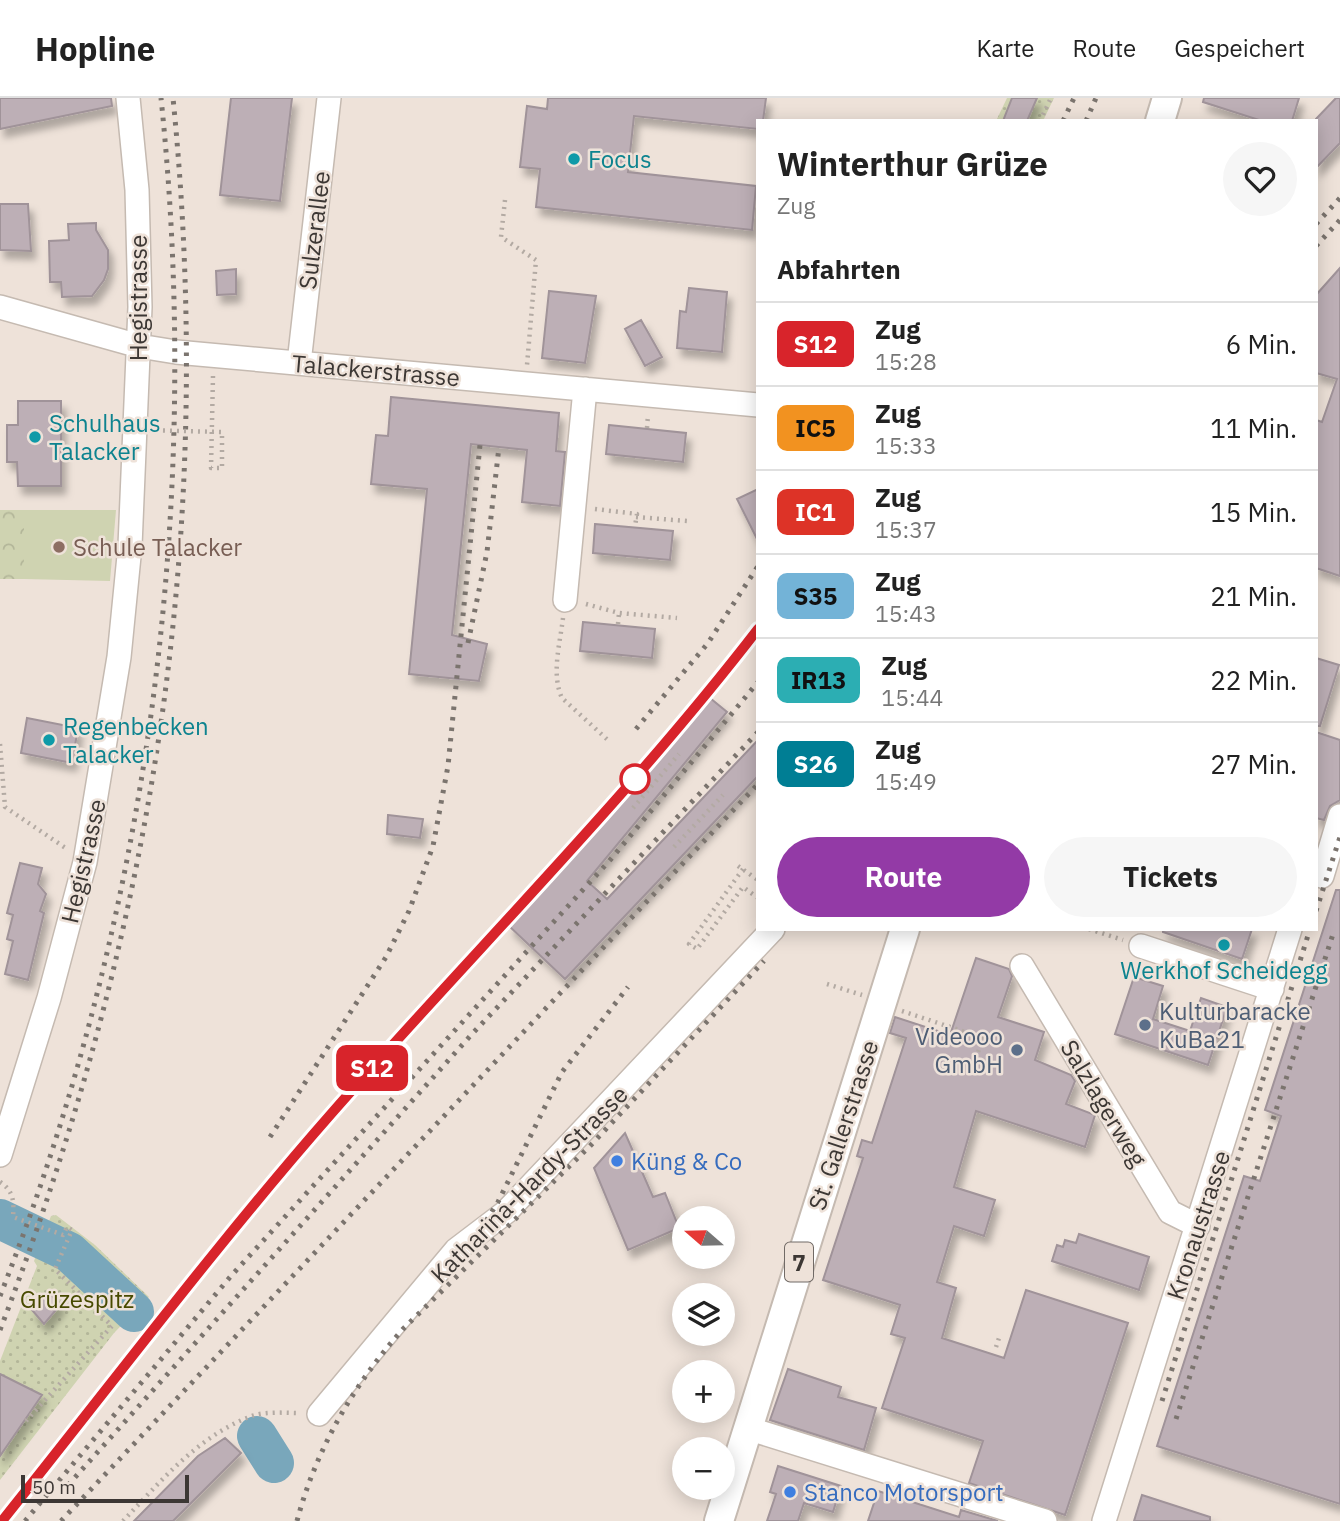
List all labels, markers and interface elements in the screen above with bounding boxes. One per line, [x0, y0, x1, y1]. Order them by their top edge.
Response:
text: Hopline [35, 27, 155, 70]
text: Karte [976, 32, 1035, 64]
text: Route [1073, 32, 1136, 64]
text: Gespeichert [1174, 32, 1305, 64]
text: Winterthur Grüze [777, 142, 1048, 185]
button: heart [1223, 142, 1297, 216]
place label: Focus [588, 143, 652, 175]
marker: Focus [566, 151, 582, 167]
street label: Sulzerallee [291, 169, 337, 291]
text: Zug [777, 190, 815, 220]
street label: Hegistrasse [122, 235, 154, 361]
text: Abfahrten [777, 252, 901, 286]
text: Zug [875, 312, 921, 346]
text: 6 Min. [1226, 327, 1297, 361]
text: S12 [794, 328, 837, 360]
text: 15:28 [875, 346, 937, 376]
street label: Talackerstrasse [291, 347, 461, 393]
text: Zug [875, 396, 921, 430]
place label: Schulhaus Talacker [49, 407, 161, 467]
text: 11 Min. [1210, 411, 1297, 445]
text: IC5 [795, 412, 836, 444]
marker: Schulhaus Talacker [27, 429, 43, 445]
text: 15:33 [875, 430, 937, 460]
text: Zug [875, 480, 921, 514]
text: 15 Min. [1210, 495, 1297, 529]
text: IC1 [795, 496, 836, 528]
text: 15:37 [875, 514, 937, 544]
place label: Schule Talacker [73, 531, 242, 563]
marker: Schule Talacker [51, 539, 67, 555]
text: Zug [875, 564, 921, 598]
text: 21 Min. [1210, 579, 1297, 613]
text: S35 [794, 580, 837, 612]
text: 15:43 [875, 598, 937, 628]
text: Zug [881, 648, 927, 682]
text: 22 Min. [1210, 663, 1297, 697]
text: IR13 [791, 664, 846, 696]
text: 15:44 [881, 682, 943, 712]
place label: Regenbecken Talacker [63, 710, 209, 770]
marker: Regenbecken Talacker [41, 732, 57, 748]
text: Zug [875, 732, 921, 766]
text: 27 Min. [1210, 747, 1297, 781]
text: S26 [794, 748, 837, 780]
unlabelled marker [620, 764, 650, 794]
text: 15:49 [875, 766, 937, 796]
street label: Hegistrasse [53, 796, 113, 926]
button: Route [777, 837, 1030, 917]
button: Tickets [1044, 837, 1297, 917]
marker: Werkhof Scheidegg [1216, 937, 1232, 953]
place label: Werkhof Scheidegg [1120, 954, 1328, 986]
place label: Kulturbaracke KuBa21 [1159, 995, 1311, 1055]
marker: Kulturbaracke KuBa21 [1137, 1017, 1153, 1033]
place label: Videooo GmbH [915, 1020, 1003, 1080]
street label: Salzlagerweg [1054, 1034, 1155, 1173]
street label: St. Gallerstrasse [800, 1036, 886, 1214]
marker: Videooo GmbH [1009, 1042, 1025, 1058]
line badge: S12 [332, 1045, 412, 1091]
text: S12 [350, 1052, 394, 1084]
street label: Katharina-Hardy-Strasse [423, 1078, 635, 1290]
place label: Küng & Co [631, 1145, 742, 1177]
street label: Kronaustrasse [1159, 1146, 1237, 1304]
marker: Küng & Co [609, 1153, 625, 1169]
north arrow [672, 1206, 735, 1269]
map controls [672, 1206, 735, 1500]
road number: 7 [785, 1242, 813, 1282]
park label: Grüzespitz [20, 1283, 134, 1315]
button: layers [672, 1283, 735, 1346]
button: + [672, 1360, 735, 1423]
button: − [672, 1437, 735, 1500]
scale bar [21, 1472, 189, 1504]
text: 50 m [32, 1475, 76, 1499]
place label: Stanco Motorsport [804, 1476, 1004, 1508]
marker: Stanco Motorsport [782, 1484, 798, 1500]

